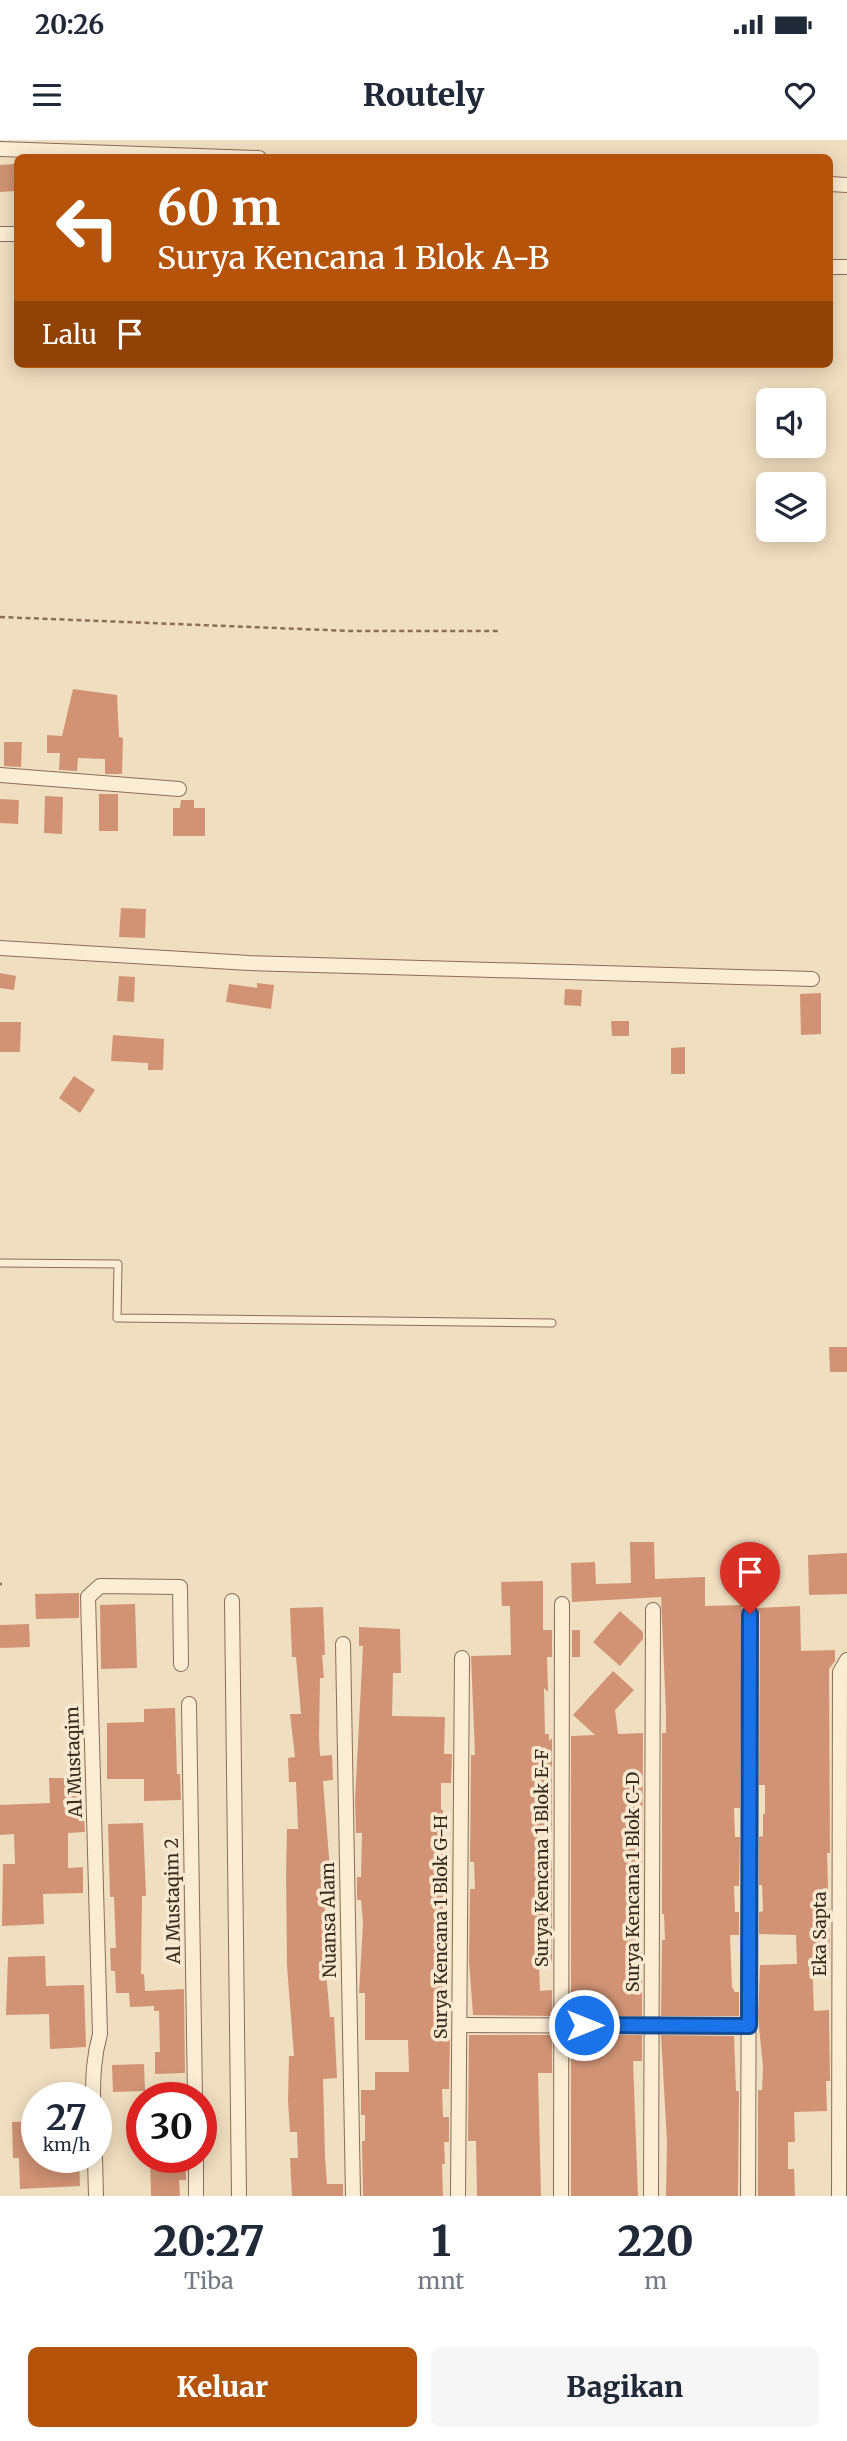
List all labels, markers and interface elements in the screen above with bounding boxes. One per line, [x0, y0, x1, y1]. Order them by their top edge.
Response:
text: 20:26 [35, 8, 104, 41]
text: Routely [363, 75, 484, 115]
icon: menu [28, 76, 66, 114]
icon: heart [781, 76, 819, 114]
text: 60 m [157, 177, 280, 238]
icon: left [42, 182, 133, 273]
text: Surya Kencana 1 Blok A-B [157, 238, 549, 278]
icon: arrive [111, 315, 149, 353]
text: Lalu [42, 318, 97, 351]
map controls [756, 388, 826, 542]
button: sound [756, 388, 826, 458]
button: layers [756, 472, 826, 542]
pin [720, 1542, 780, 1614]
icon: arrive [731, 1553, 769, 1591]
street label: Al Mustaqim [60, 1706, 87, 1819]
street label: Surya Kencana 1 Blok E-F [530, 1749, 553, 1967]
street label: Surya Kencana 1 Blok C-D [621, 1772, 644, 1992]
street label: Surya Kencana 1 Blok G-H [429, 1815, 452, 2039]
street label: Al Mustaqim 2 [160, 1838, 185, 1965]
street label: Nuansa Alam [316, 1862, 341, 1978]
street label: Eka Sapta [808, 1891, 831, 1977]
position arrow [547, 1988, 621, 2062]
speed limit sign: 30 [126, 2082, 217, 2173]
text: 27 [46, 2096, 87, 2140]
text: km/h [43, 2133, 90, 2156]
text: 20:27 [153, 2215, 264, 2267]
text: 1 [431, 2215, 451, 2267]
text: 220 [617, 2215, 694, 2267]
text: Tiba [184, 2266, 234, 2295]
text: mnt [418, 2266, 464, 2295]
text: m [644, 2266, 667, 2295]
button: Keluar [28, 2347, 417, 2427]
button: Bagikan [431, 2347, 819, 2427]

